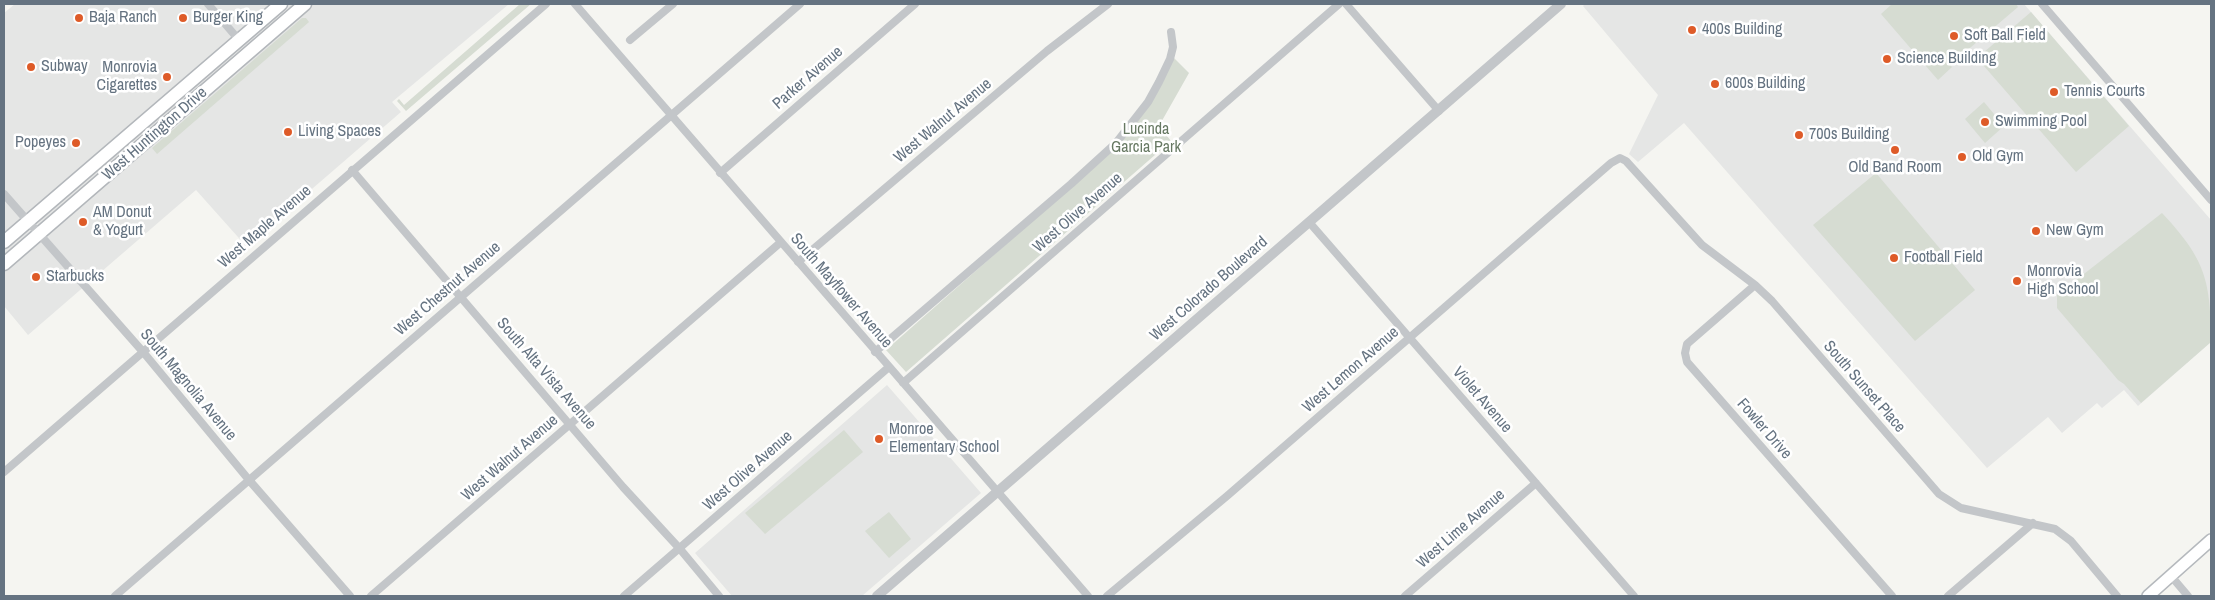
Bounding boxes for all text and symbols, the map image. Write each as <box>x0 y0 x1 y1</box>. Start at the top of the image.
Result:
place label: Baja Ranch <box>89 8 157 28</box>
place label: Burger King <box>193 8 263 28</box>
marker: Baja Ranch <box>73 12 85 24</box>
marker: Burger King <box>177 12 189 24</box>
place label: 400s Building <box>1702 20 1782 40</box>
marker: 400s Building <box>1686 24 1698 36</box>
place label: Soft Ball Field <box>1964 26 2046 46</box>
marker: Soft Ball Field <box>1948 30 1960 42</box>
street label: Parker Avenue <box>769 42 847 114</box>
place label: Science Building <box>1897 49 1996 69</box>
marker: Science Building <box>1881 53 1893 65</box>
place label: Subway <box>41 57 88 77</box>
place label: Monrovia Cigarettes <box>96 58 157 96</box>
marker: Subway <box>25 61 37 73</box>
marker: Monrovia Cigarettes <box>161 71 173 83</box>
place label: 600s Building <box>1725 74 1805 94</box>
street label: West Walnut Avenue <box>890 75 996 167</box>
marker: 600s Building <box>1709 78 1721 90</box>
place label: Tennis Courts <box>2064 82 2145 102</box>
street label: West Huntington Drive <box>99 83 211 185</box>
marker: Tennis Courts <box>2048 86 2060 98</box>
place label: Swimming Pool <box>1995 112 2087 132</box>
marker: Swimming Pool <box>1979 116 1991 128</box>
park label: Lucinda Garcia Park <box>1111 120 1181 158</box>
place label: Living Spaces <box>298 122 381 142</box>
place label: 700s Building <box>1809 125 1889 145</box>
marker: Living Spaces <box>282 126 294 138</box>
marker: 700s Building <box>1793 129 1805 141</box>
place label: Popeyes <box>15 133 66 153</box>
marker: Popeyes <box>70 137 82 149</box>
marker: Old Band Room <box>1889 144 1901 156</box>
place label: Old Gym <box>1972 147 2024 167</box>
marker: Old Gym <box>1956 151 1968 163</box>
place label: Old Band Room <box>1848 158 1942 178</box>
street label: West Olive Avenue <box>1029 169 1127 257</box>
street label: West Maple Avenue <box>215 181 315 273</box>
place label: AM Donut & Yogurt <box>93 203 151 241</box>
marker: AM Donut & Yogurt <box>77 216 89 228</box>
place label: New Gym <box>2046 221 2104 241</box>
marker: New Gym <box>2030 225 2042 237</box>
street label: South Mayflower Avenue <box>786 230 896 352</box>
street label: West Colorado Boulevard <box>1146 233 1272 345</box>
street label: West Chestnut Avenue <box>391 238 505 340</box>
place label: Football Field <box>1904 248 1983 268</box>
marker: Football Field <box>1888 252 1900 264</box>
place label: Monrovia High School <box>2027 262 2098 300</box>
place label: Starbucks <box>46 267 104 287</box>
marker: Starbucks <box>30 271 42 283</box>
marker: Monrovia High School <box>2011 275 2023 287</box>
street label: South Alta Vista Avenue <box>492 314 600 434</box>
street label: West Lemon Avenue <box>1299 323 1403 417</box>
street label: South Magnolia Avenue <box>136 325 240 445</box>
street label: South Sunset Place <box>1819 337 1909 437</box>
street label: Violet Avenue <box>1448 363 1516 437</box>
street label: Fowler Drive <box>1733 395 1795 463</box>
street label: West Walnut Avenue <box>458 411 562 505</box>
place label: Monroe Elementary School <box>889 420 999 458</box>
street label: West Olive Avenue <box>699 427 797 515</box>
marker: Monroe Elementary School <box>873 433 885 445</box>
street label: West Lime Avenue <box>1413 486 1509 572</box>

